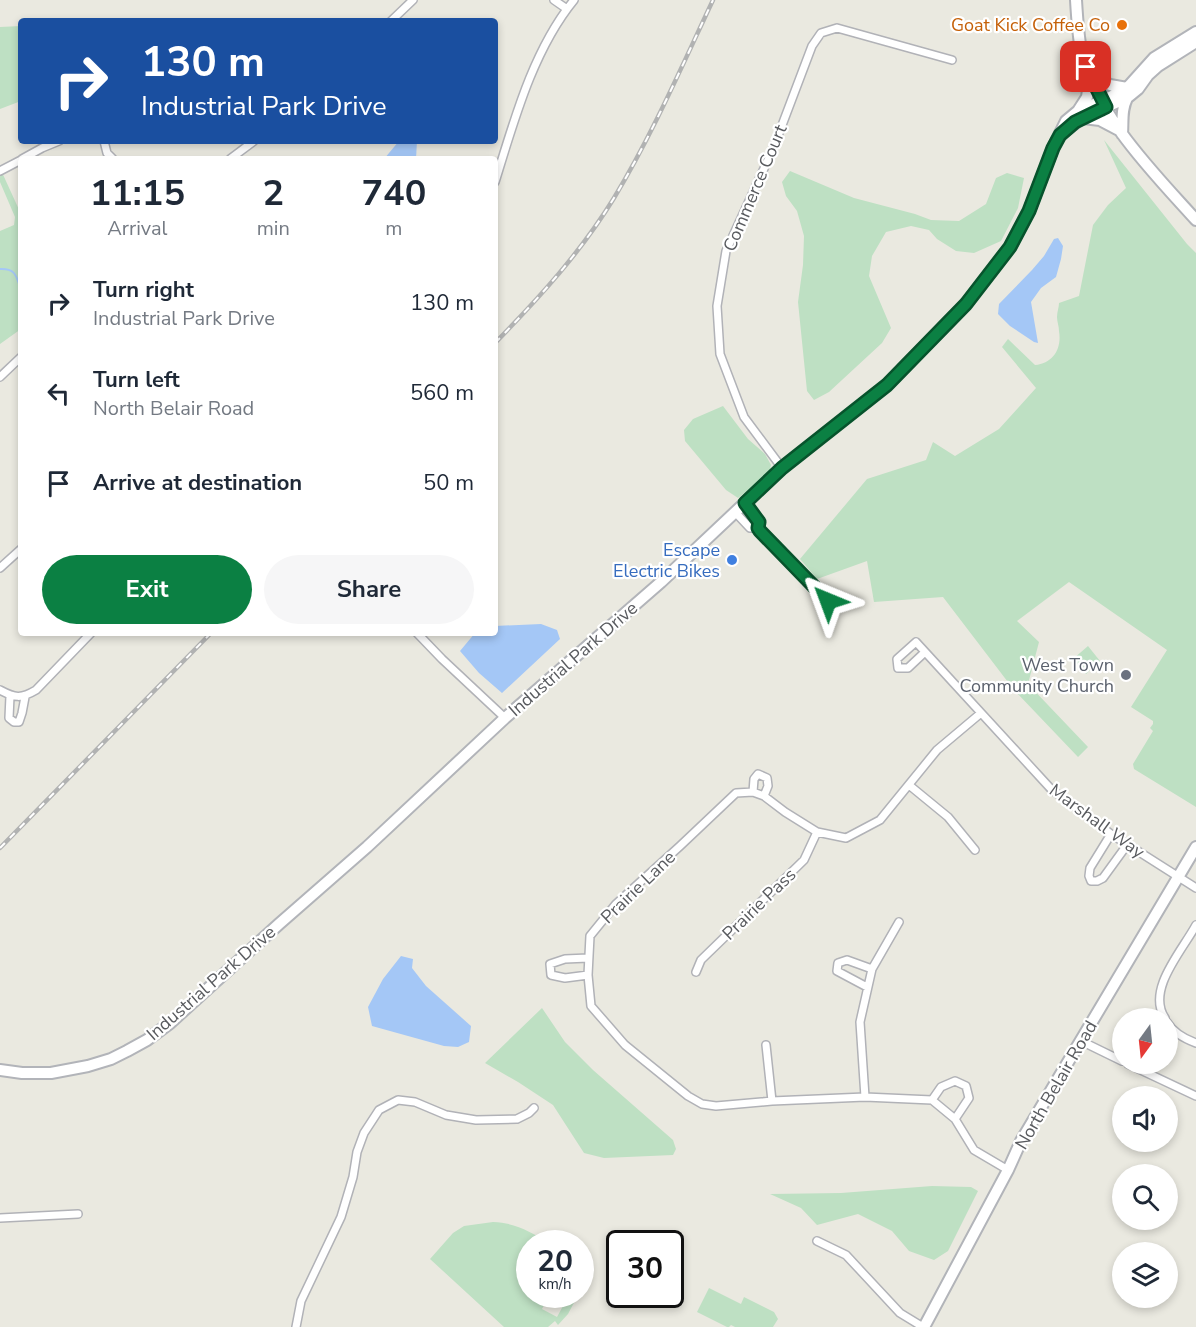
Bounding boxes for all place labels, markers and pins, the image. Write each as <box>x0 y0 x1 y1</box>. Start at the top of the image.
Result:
place label: Goat Kick Coffee Co <box>951 13 1110 37</box>
marker: Goat Kick Coffee Co <box>1115 18 1129 32</box>
pin <box>1060 41 1111 92</box>
place label: Escape Electric Bikes <box>613 538 720 583</box>
marker: Escape Electric Bikes <box>725 553 739 567</box>
place label: West Town Community Church <box>960 653 1114 698</box>
marker: West Town Community Church <box>1119 668 1133 682</box>

